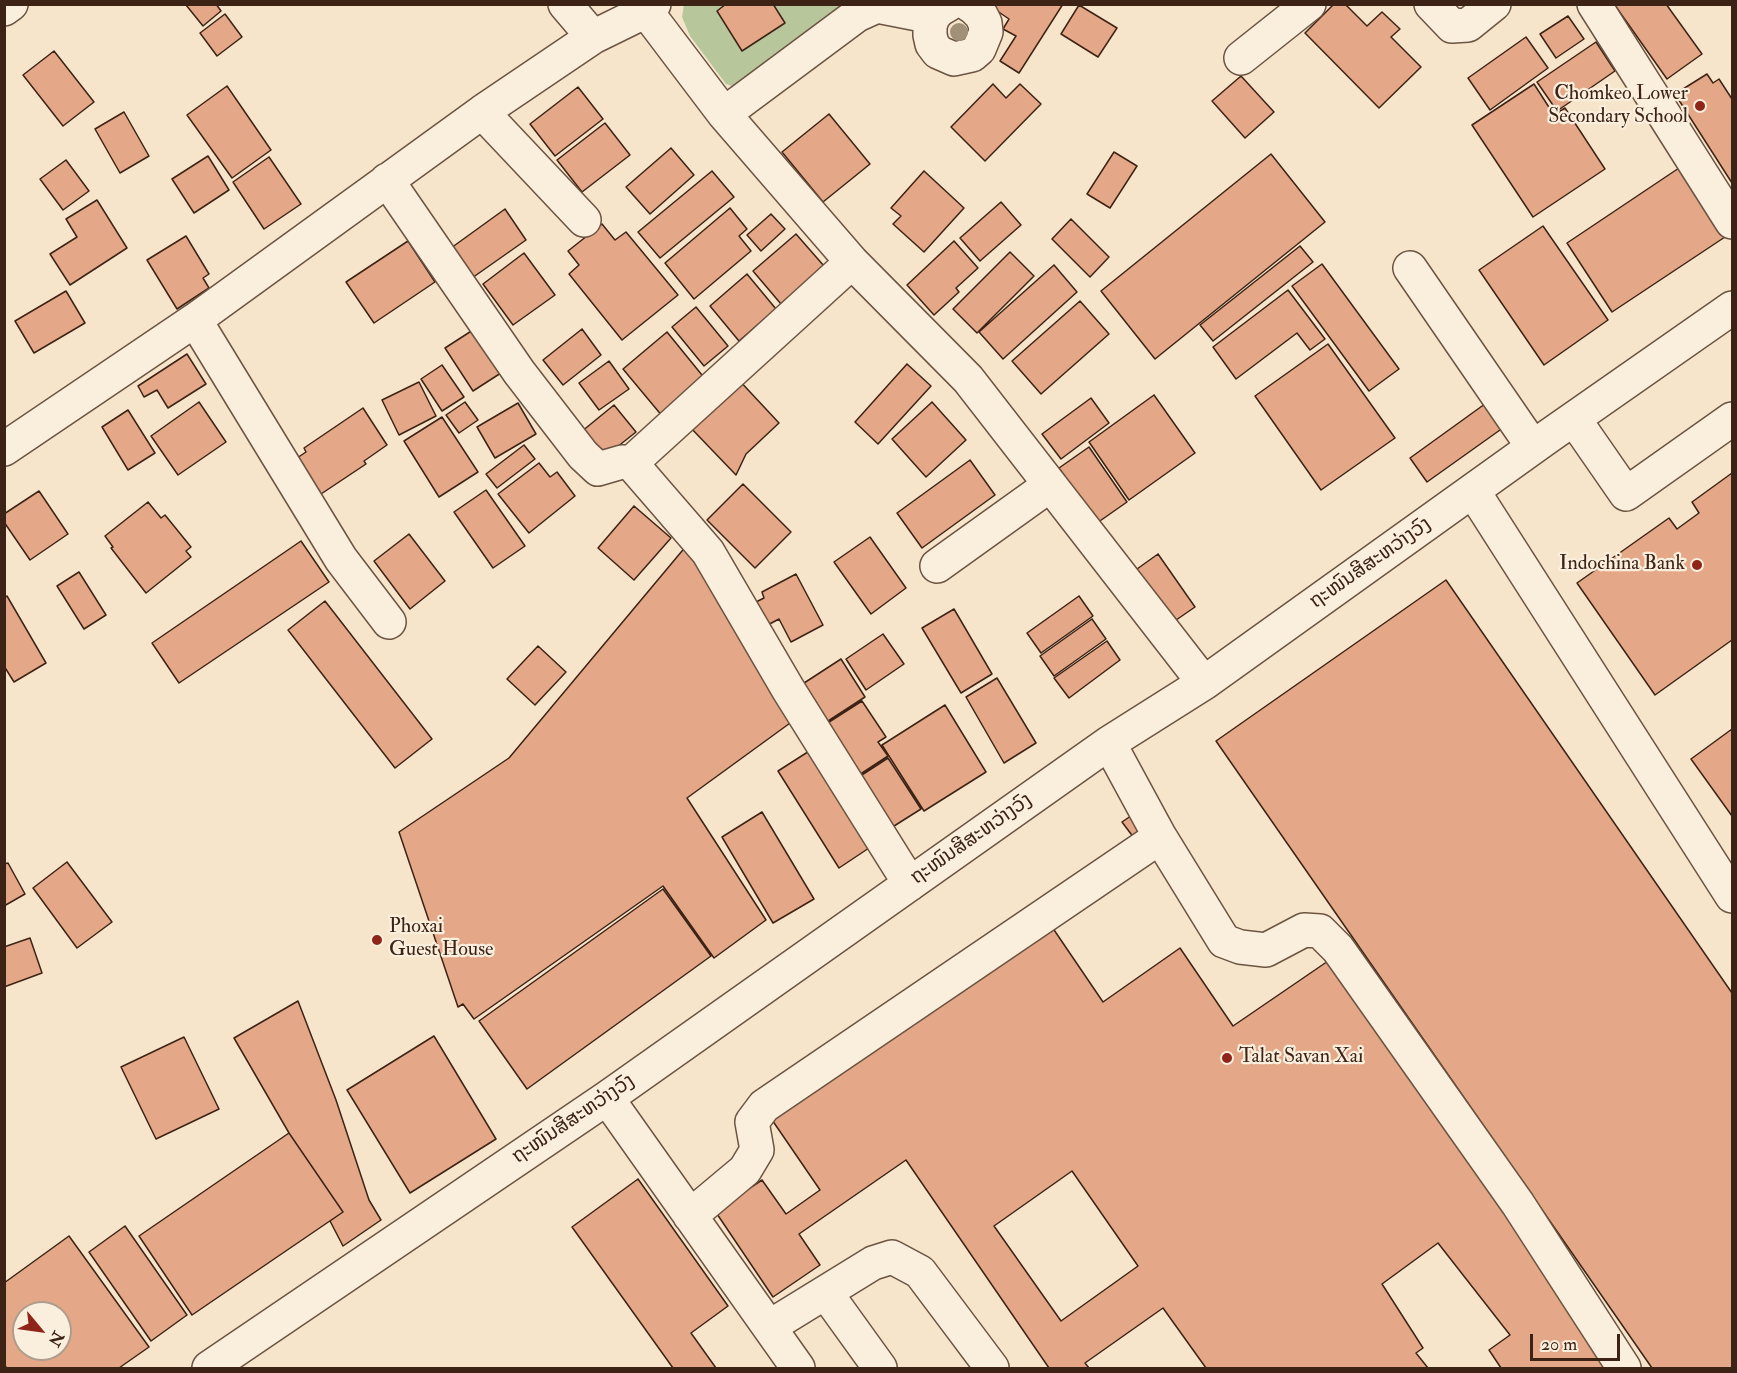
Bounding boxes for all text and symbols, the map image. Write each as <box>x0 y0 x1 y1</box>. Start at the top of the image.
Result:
place label: Chomkeo Lower Secondary School <box>1548 83 1688 130</box>
marker: Chomkeo Lower Secondary School <box>1693 99 1707 113</box>
street label: ຖະໜົນສີສະຫວ່າງວົງ <box>1306 513 1436 615</box>
place label: Indochina Bank <box>1559 553 1685 577</box>
marker: Indochina Bank <box>1690 558 1704 572</box>
street label: ຖະໜົນສີສະຫວ່າງວົງ <box>907 789 1037 891</box>
place label: Phoxai Guest House <box>389 916 493 963</box>
marker: Phoxai Guest House <box>370 933 384 947</box>
place label: Talat Savan Xai <box>1239 1046 1363 1070</box>
marker: Talat Savan Xai <box>1220 1051 1234 1065</box>
street label: ຖະໜົນສີສະຫວ່າງວົງ <box>508 1070 640 1170</box>
north arrow <box>12 1301 72 1361</box>
scale bar <box>1533 1322 1623 1360</box>
text: N <box>44 1328 68 1350</box>
text: 20 m <box>1541 1333 1577 1356</box>

